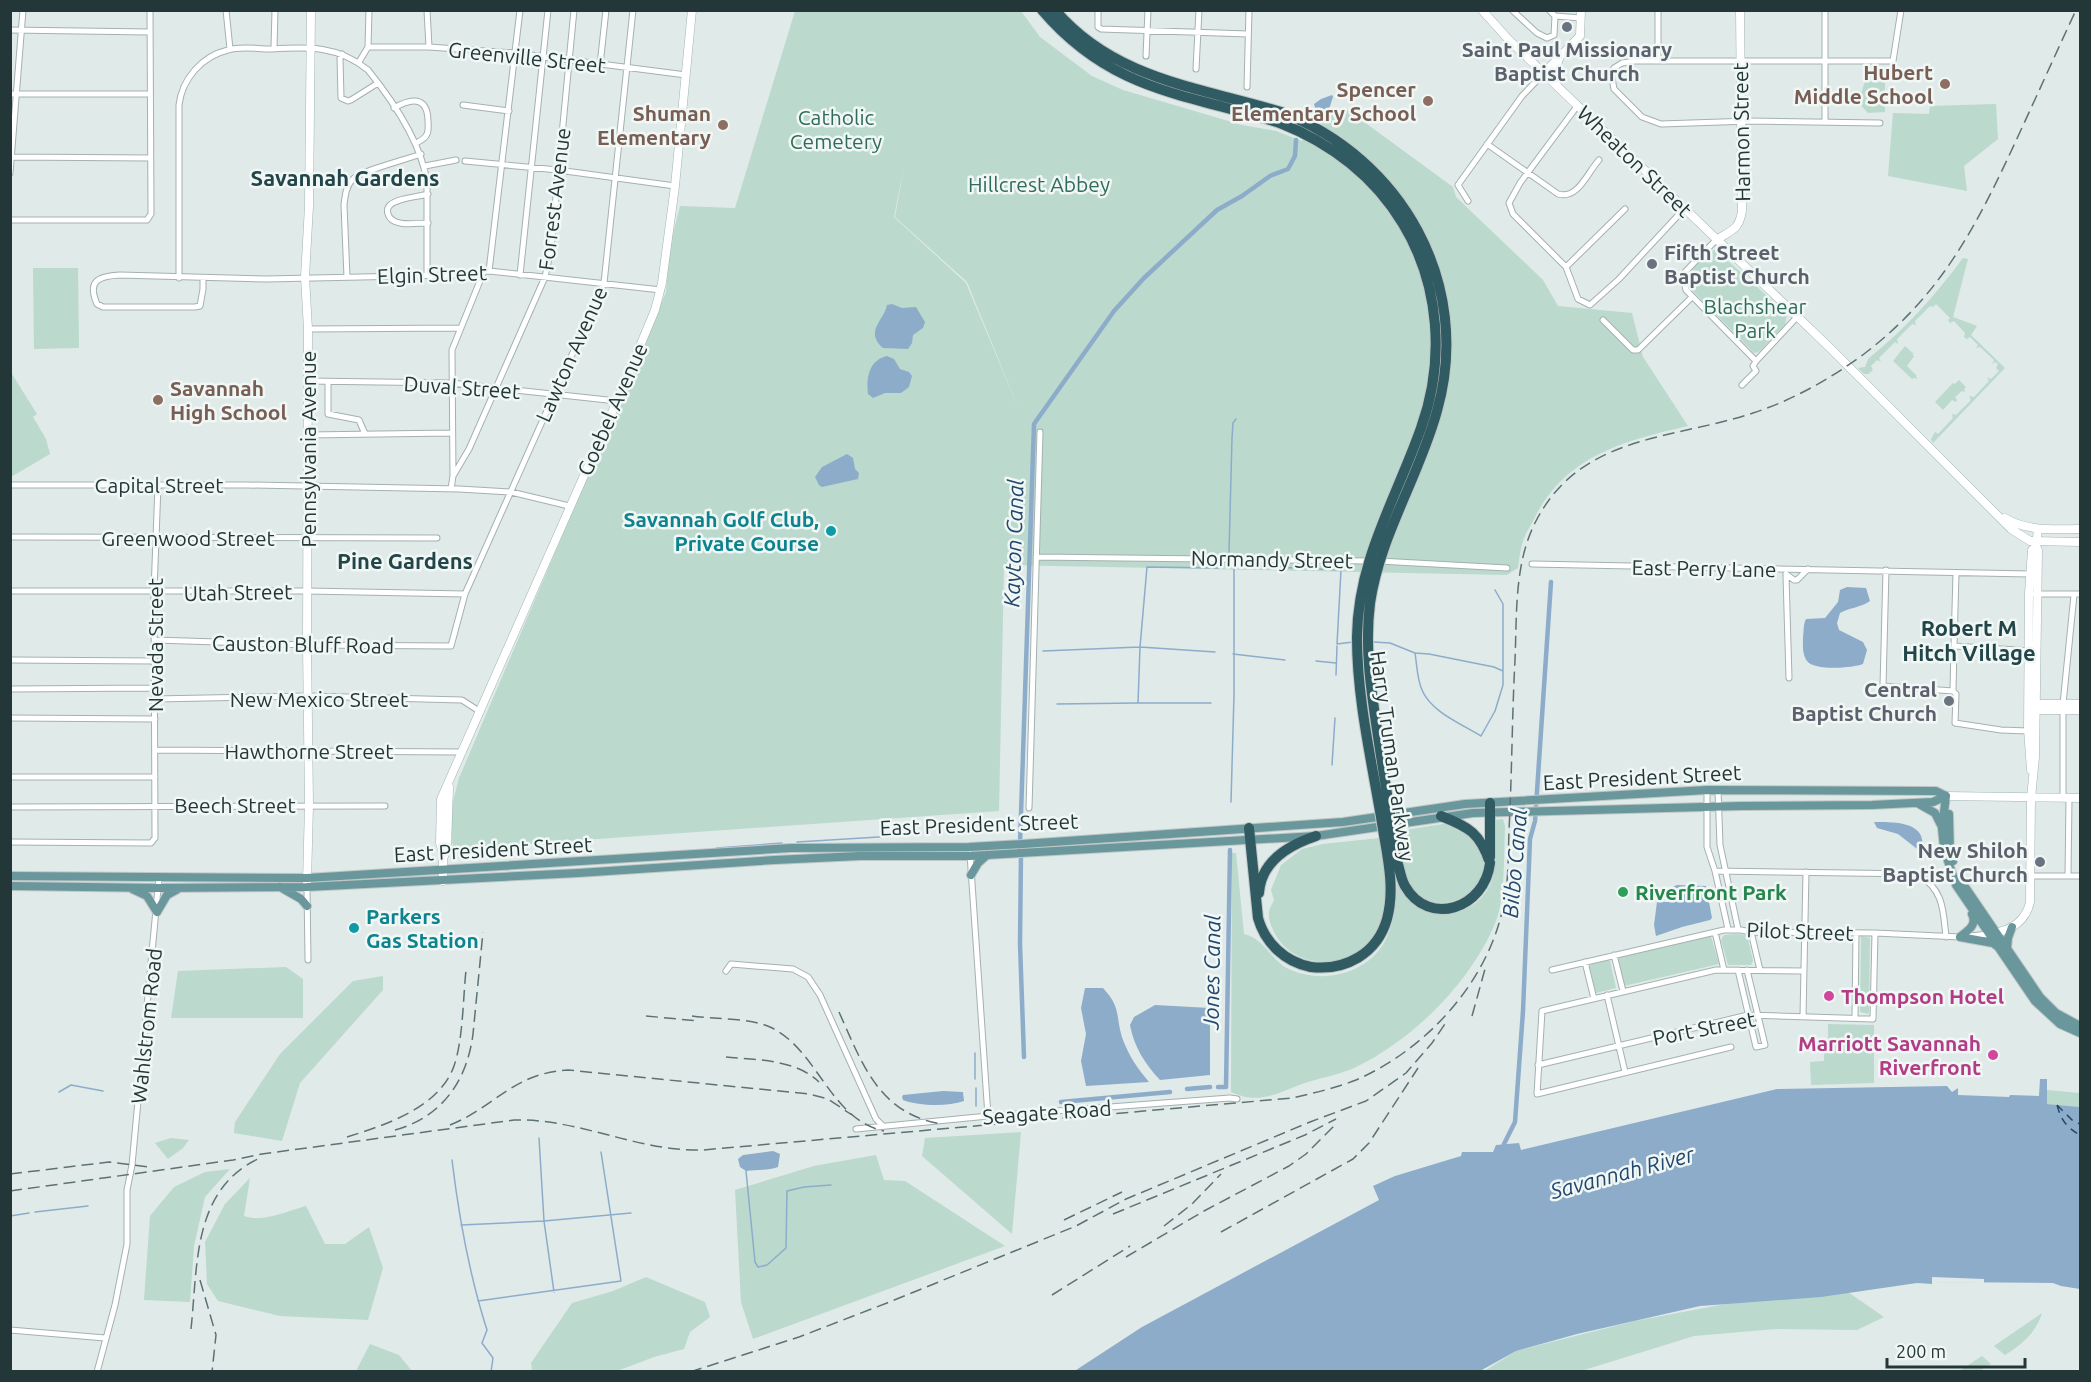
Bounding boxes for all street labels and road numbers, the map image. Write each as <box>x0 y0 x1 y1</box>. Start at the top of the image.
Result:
street label: Greenville Street <box>447 37 607 77</box>
street label: Harmon Street <box>1728 62 1754 202</box>
street label: Wheaton Street <box>1573 100 1697 222</box>
street label: Forrest Avenue <box>533 126 575 272</box>
street label: Elgin Street <box>377 260 487 288</box>
street label: Lawton Avenue <box>530 283 612 425</box>
street label: Goebel Avenue <box>572 339 652 479</box>
street label: Pennsylvania Avenue <box>296 351 320 547</box>
street label: Duval Street <box>403 371 521 403</box>
street label: Capital Street <box>94 473 224 497</box>
street label: Greenwood Street <box>101 526 275 550</box>
street label: Normandy Street <box>1191 546 1353 572</box>
street label: East Perry Lane <box>1631 555 1777 581</box>
street label: Nevada Street <box>143 578 167 712</box>
street label: Utah Street <box>183 579 293 605</box>
street label: Causton Bluff Road <box>212 630 394 658</box>
street label: Harry Truman Parkway <box>1366 649 1420 863</box>
street label: New Mexico Street <box>230 687 408 711</box>
street label: Hawthorne Street <box>224 739 394 763</box>
street label: East President Street <box>1542 760 1742 794</box>
street label: Beech Street <box>174 793 296 817</box>
street label: East President Street <box>879 809 1079 839</box>
street label: East President Street <box>393 832 593 866</box>
street label: Pilot Street <box>1746 917 1854 945</box>
street label: Wahlstrom Road <box>126 947 166 1105</box>
street label: Port Street <box>1651 1006 1757 1050</box>
street label: Seagate Road <box>982 1096 1112 1128</box>

